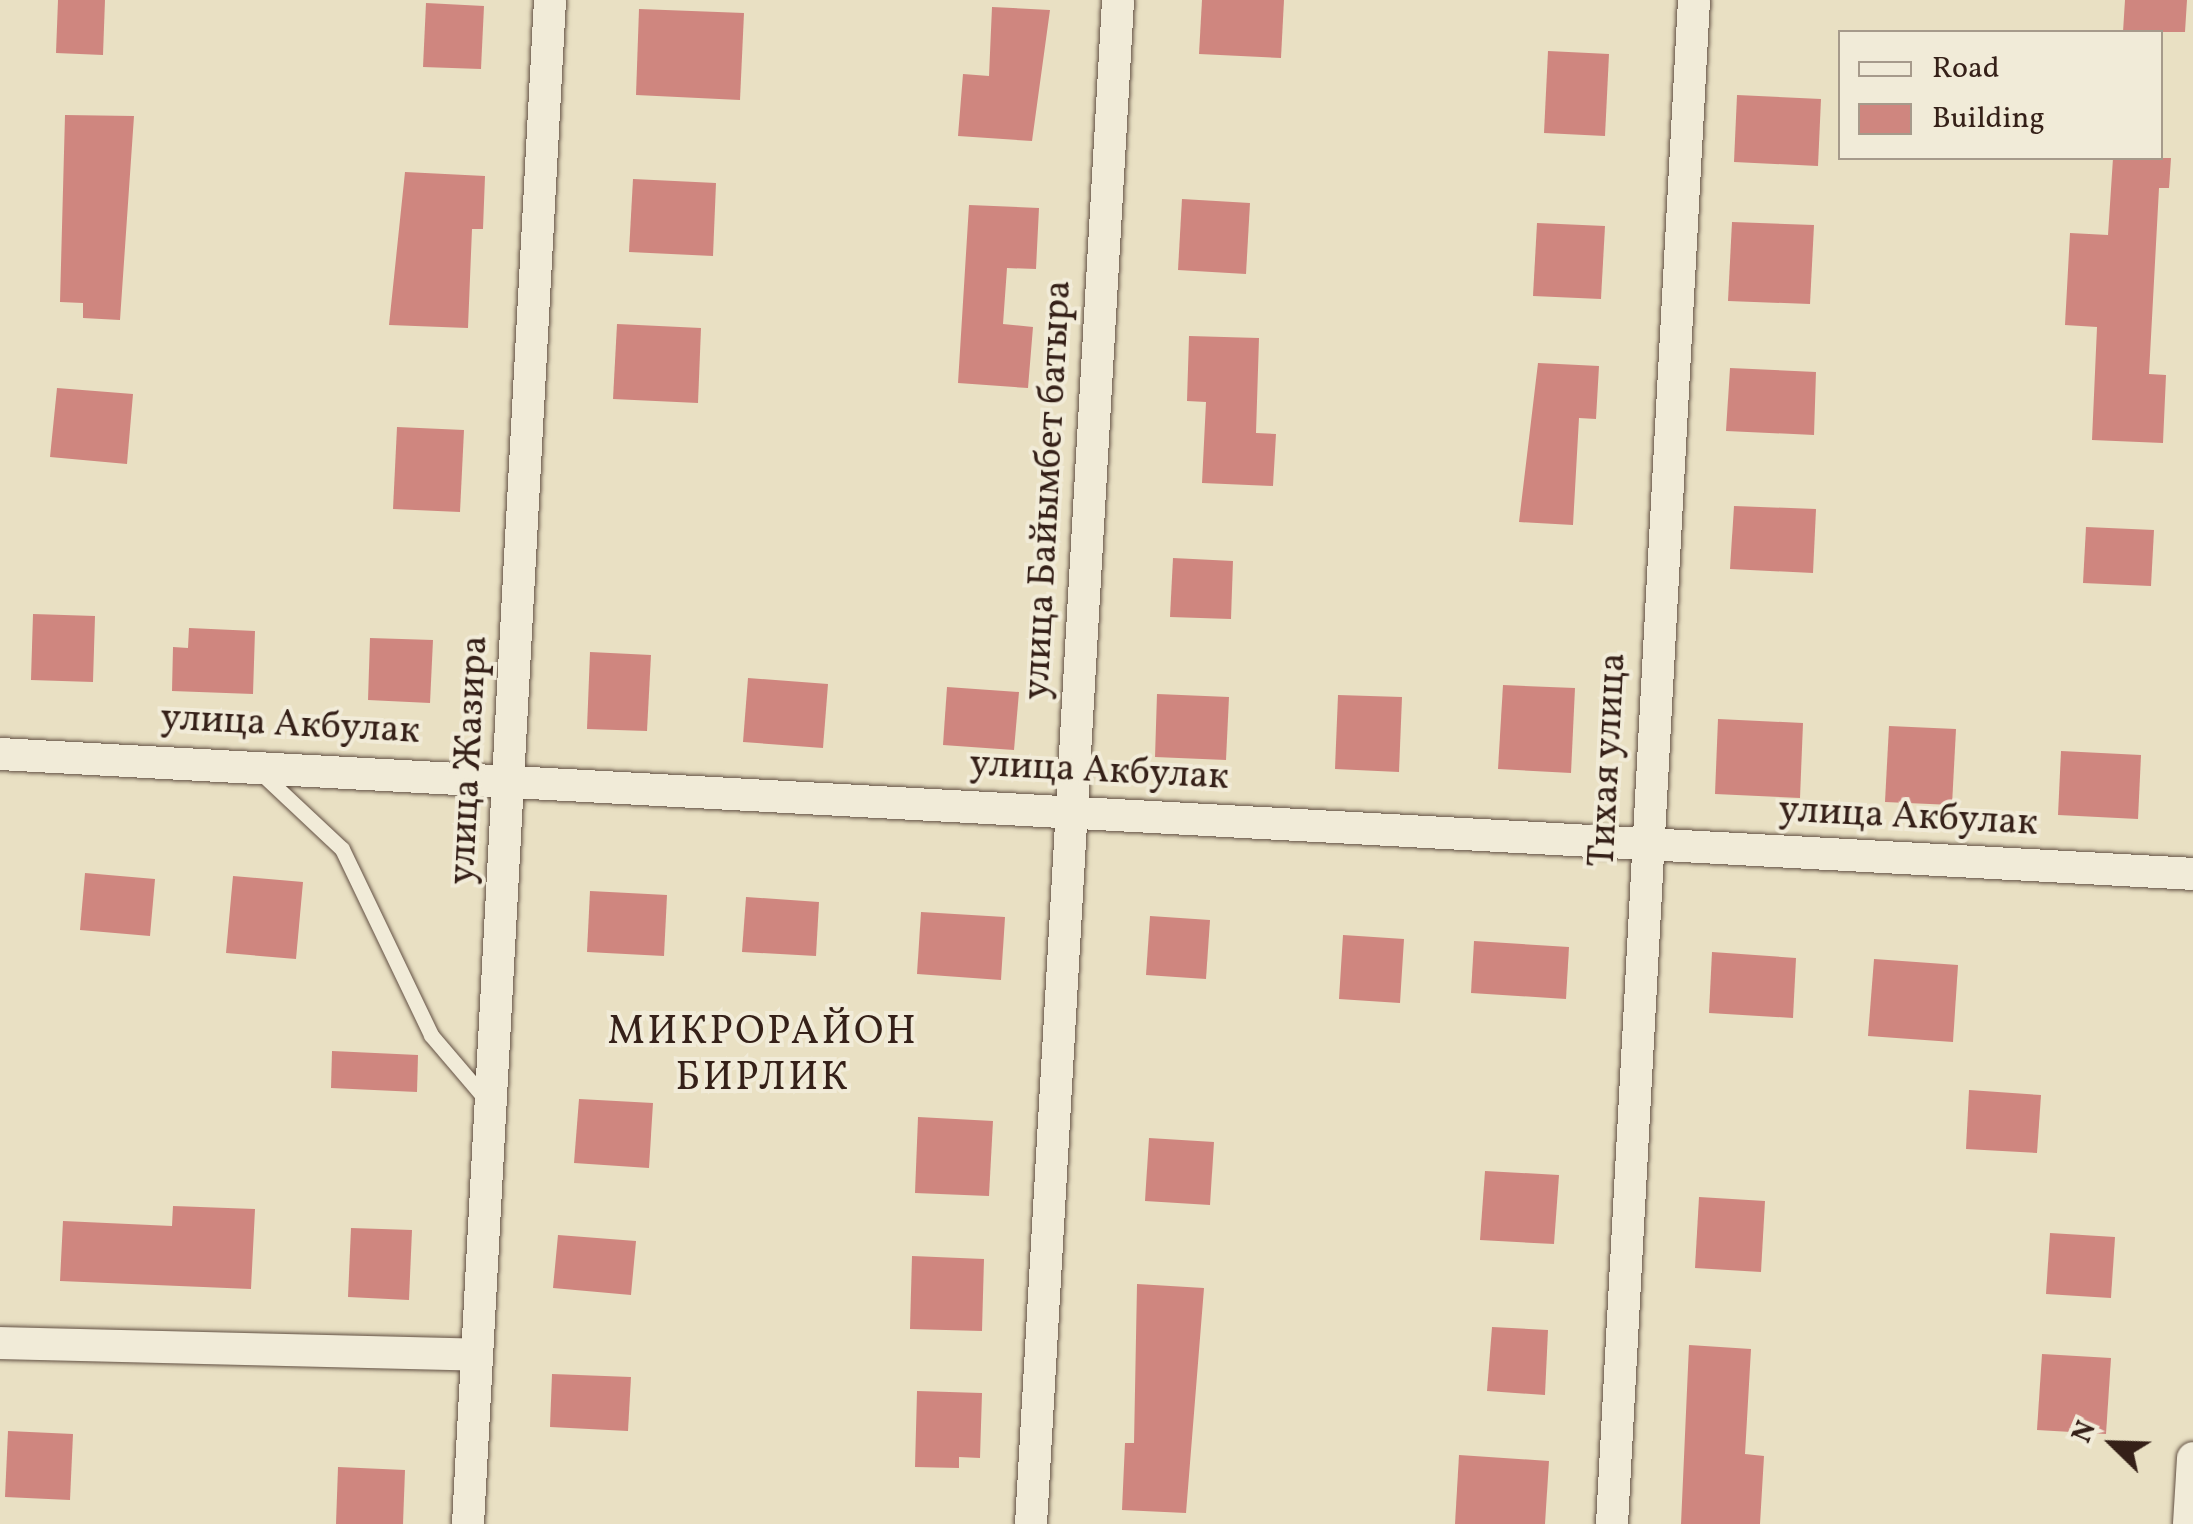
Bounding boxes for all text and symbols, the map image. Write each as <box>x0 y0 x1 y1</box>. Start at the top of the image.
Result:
legend <box>1838 30 2163 160</box>
text: Road <box>1932 48 2000 90</box>
text: Building <box>1932 98 2045 140</box>
street label: улица Байымбет батыра <box>1015 279 1083 701</box>
street label: улица Жазира <box>441 634 499 886</box>
street label: Тихая улица <box>1581 651 1637 869</box>
street label: улица Акбулак <box>159 696 421 756</box>
street label: улица Акбулак <box>968 742 1230 802</box>
street label: улица Акбулак <box>1777 788 2039 848</box>
district label: МИКРОРАЙОН БИРЛИК <box>608 1009 918 1103</box>
north arrow <box>2063 1394 2163 1494</box>
text: N <box>2063 1415 2107 1449</box>

